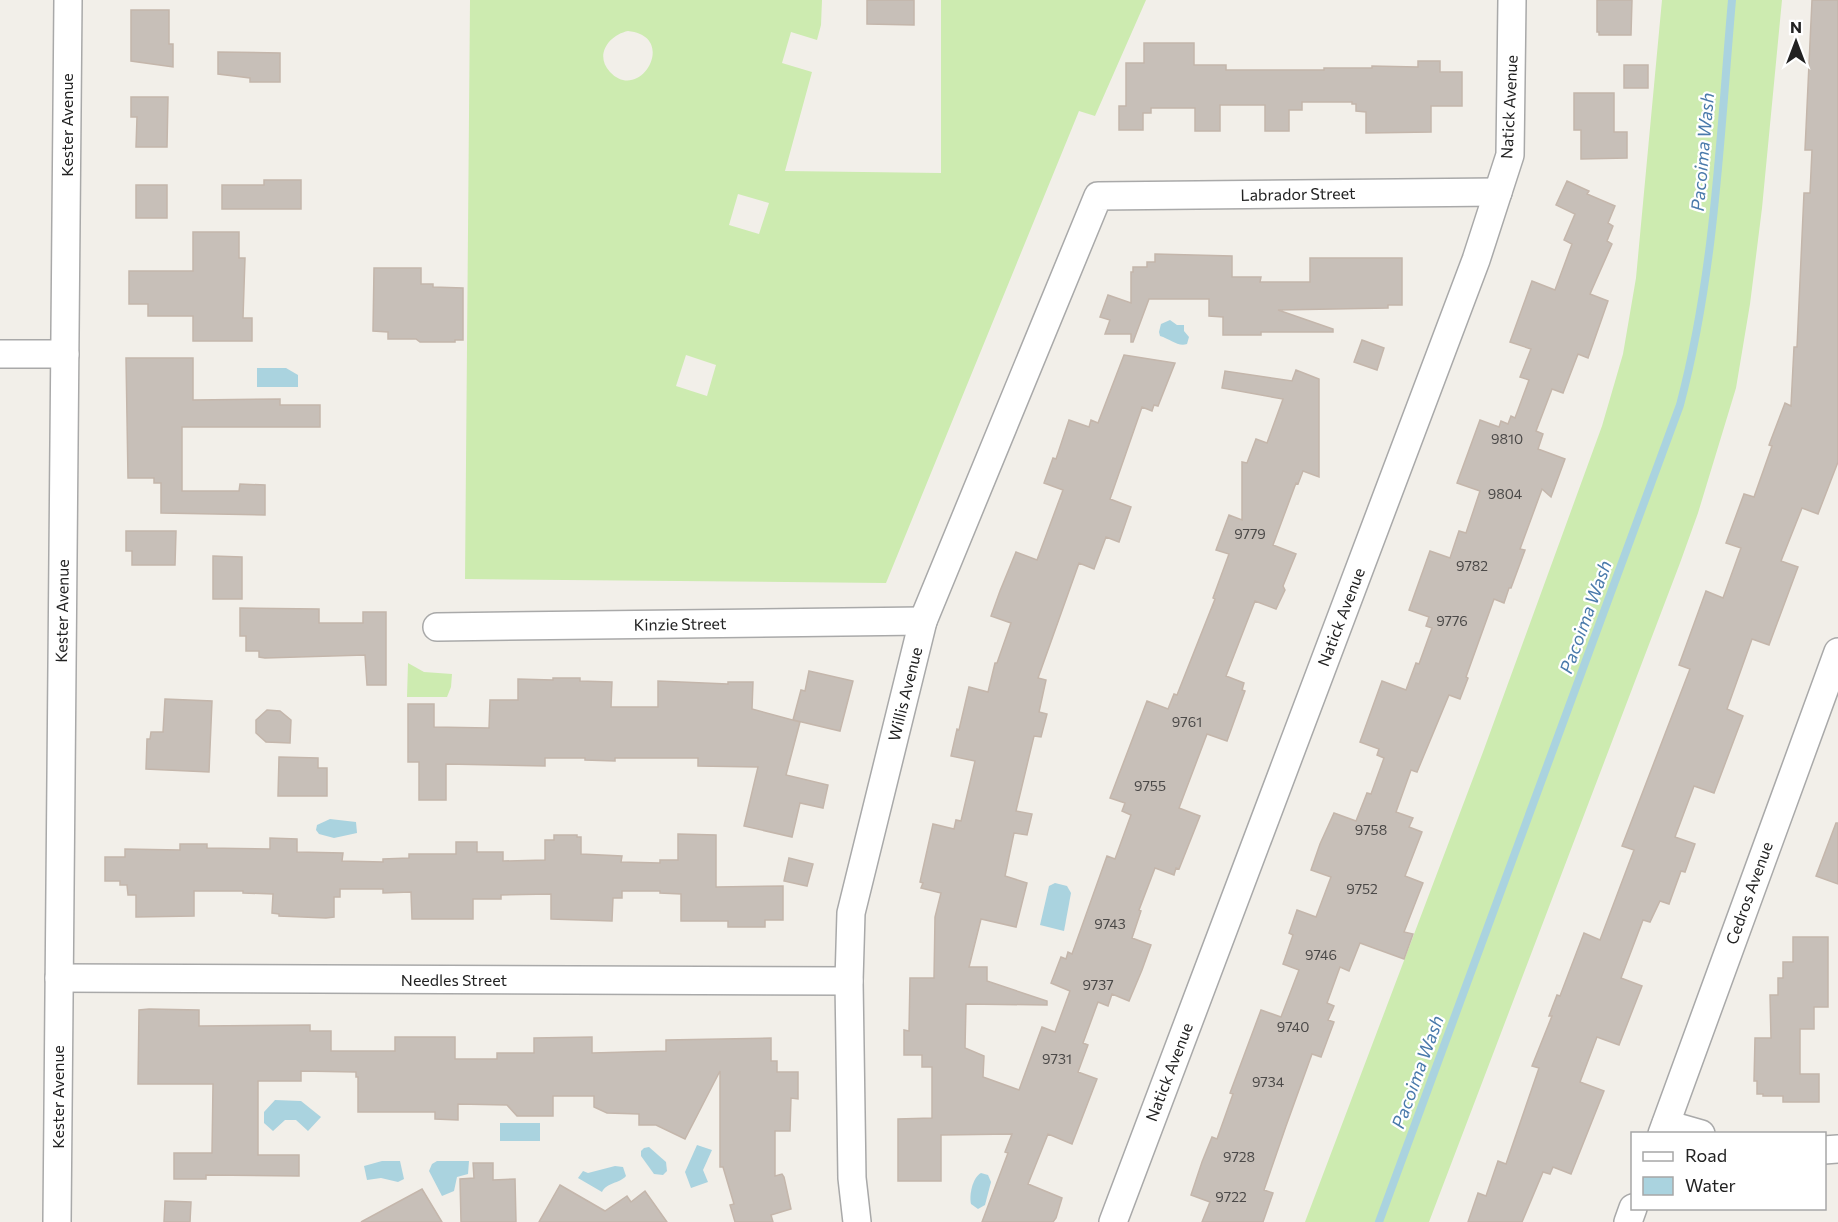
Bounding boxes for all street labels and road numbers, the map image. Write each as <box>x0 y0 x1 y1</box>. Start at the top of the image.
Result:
street label: Natick Avenue <box>1496 55 1521 159</box>
street label: Kester Avenue <box>57 73 76 177</box>
street label: Labrador Street <box>1240 183 1356 204</box>
street label: Kester Avenue <box>51 559 72 663</box>
street label: Natick Avenue <box>1313 565 1368 669</box>
street label: Kinzie Street <box>633 613 727 634</box>
street label: Willis Avenue <box>884 645 925 743</box>
street label: Cedros Avenue <box>1721 839 1776 947</box>
street label: Needles Street <box>401 970 508 989</box>
street label: Natick Avenue <box>1141 1020 1196 1124</box>
street label: Kester Avenue <box>48 1045 67 1149</box>

